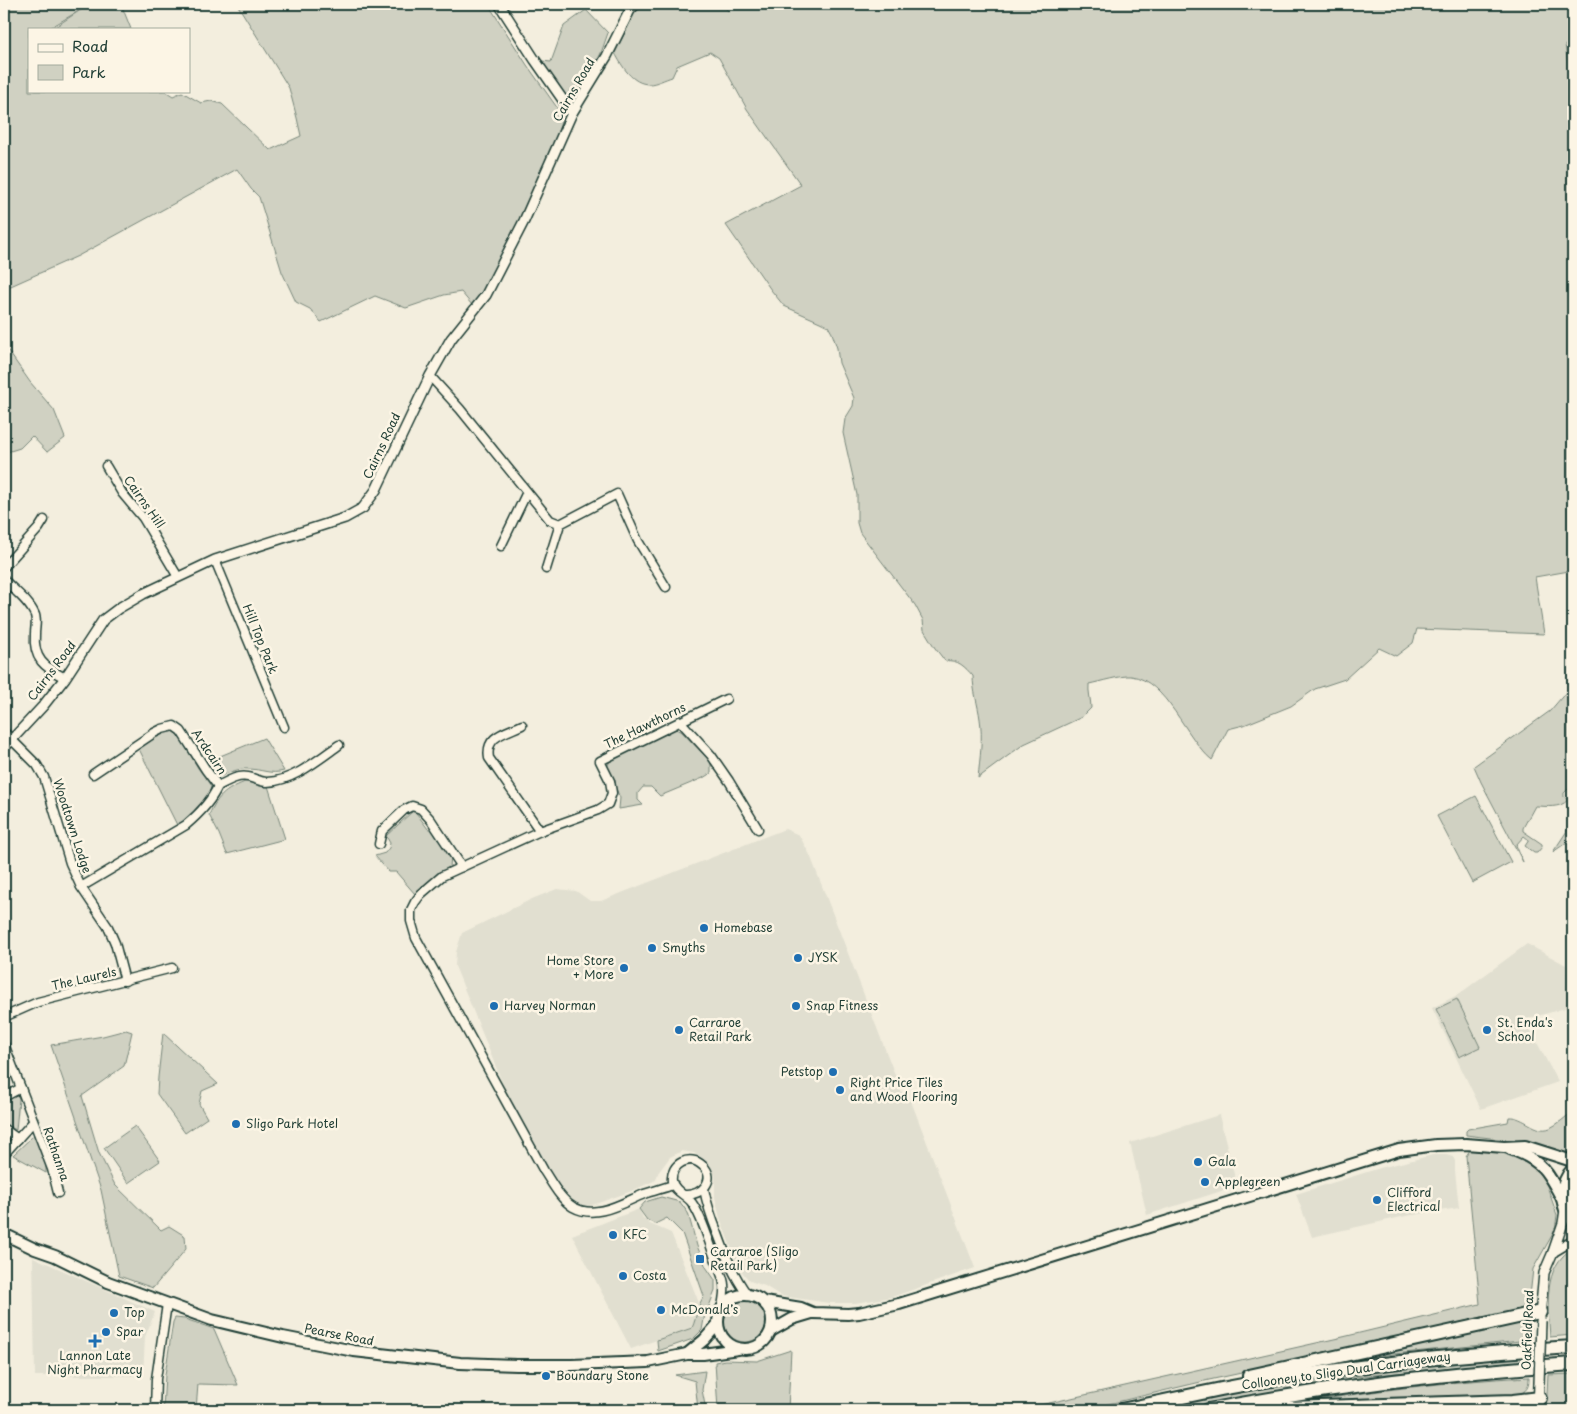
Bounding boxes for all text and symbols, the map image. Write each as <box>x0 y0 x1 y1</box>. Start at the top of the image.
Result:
legend <box>28 28 190 92</box>
text: Road <box>72 34 108 57</box>
street label: Cairns Road <box>548 54 599 125</box>
text: Park <box>72 60 106 83</box>
street label: Cairns Road <box>358 410 404 482</box>
street label: Cairns Hill <box>120 471 170 531</box>
street label: Hill Top Park <box>239 601 283 676</box>
street label: Cairns Road <box>23 637 80 704</box>
street label: The Hawthorns <box>601 697 689 753</box>
street label: Ardcairn <box>188 725 232 778</box>
street label: Woodtown Lodge <box>49 776 97 875</box>
place label: Homebase <box>714 918 773 936</box>
marker: Homebase <box>698 922 710 934</box>
place label: Smyths <box>662 938 706 956</box>
marker: Smyths <box>646 942 658 954</box>
place label: JYSK <box>808 948 838 966</box>
place label: Home Store + More <box>547 951 614 983</box>
marker: JYSK <box>792 952 804 964</box>
street label: The Laurels <box>50 962 118 994</box>
marker: Home Store + More <box>618 962 630 974</box>
place label: Harvey Norman <box>504 996 596 1014</box>
place label: Snap Fitness <box>806 996 879 1014</box>
marker: Harvey Norman <box>488 1000 500 1012</box>
marker: Snap Fitness <box>790 1000 802 1012</box>
place label: Carraroe Retail Park <box>689 1013 752 1045</box>
place label: St. Enda's School <box>1497 1013 1553 1045</box>
marker: Carraroe Retail Park <box>673 1024 685 1036</box>
marker: St. Enda's School <box>1481 1024 1493 1036</box>
place label: Petstop <box>781 1062 823 1080</box>
marker: Petstop <box>827 1066 839 1078</box>
place label: Right Price Tiles and Wood Flooring <box>850 1073 958 1105</box>
marker: Right Price Tiles and Wood Flooring <box>834 1084 846 1096</box>
place label: Sligo Park Hotel <box>246 1114 338 1132</box>
marker: Sligo Park Hotel <box>230 1118 242 1130</box>
street label: Rathanna <box>39 1124 75 1184</box>
place label: Gala <box>1208 1152 1237 1170</box>
marker: Gala <box>1192 1156 1204 1168</box>
place label: Applegreen <box>1215 1172 1281 1190</box>
marker: Applegreen <box>1199 1176 1211 1188</box>
place label: Clifford Electrical <box>1387 1183 1441 1215</box>
marker: Clifford Electrical <box>1371 1194 1383 1206</box>
place label: KFC <box>623 1225 647 1243</box>
marker: KFC <box>607 1229 619 1241</box>
place label: Carraroe (Sligo Retail Park) <box>710 1242 799 1274</box>
marker: Carraroe (Sligo Retail Park) <box>694 1253 706 1265</box>
place label: Costa <box>633 1266 667 1284</box>
marker: Costa <box>617 1270 629 1282</box>
street label: Oakfield Road <box>1517 1289 1537 1370</box>
place label: McDonald's <box>671 1300 739 1318</box>
place label: Top <box>124 1303 145 1321</box>
marker: McDonald's <box>655 1304 667 1316</box>
marker: Top <box>108 1307 120 1319</box>
street label: Pearse Road <box>303 1318 375 1350</box>
place label: Spar <box>116 1322 144 1340</box>
marker: Spar <box>100 1326 112 1338</box>
marker: Lannon Late Night Pharmacy <box>89 1335 101 1347</box>
place label: Lannon Late Night Pharmacy <box>47 1346 143 1378</box>
street label: Collooney to Sligo Dual Carriageway <box>1240 1346 1451 1394</box>
place label: Boundary Stone <box>556 1366 649 1384</box>
marker: Boundary Stone <box>540 1370 552 1382</box>

